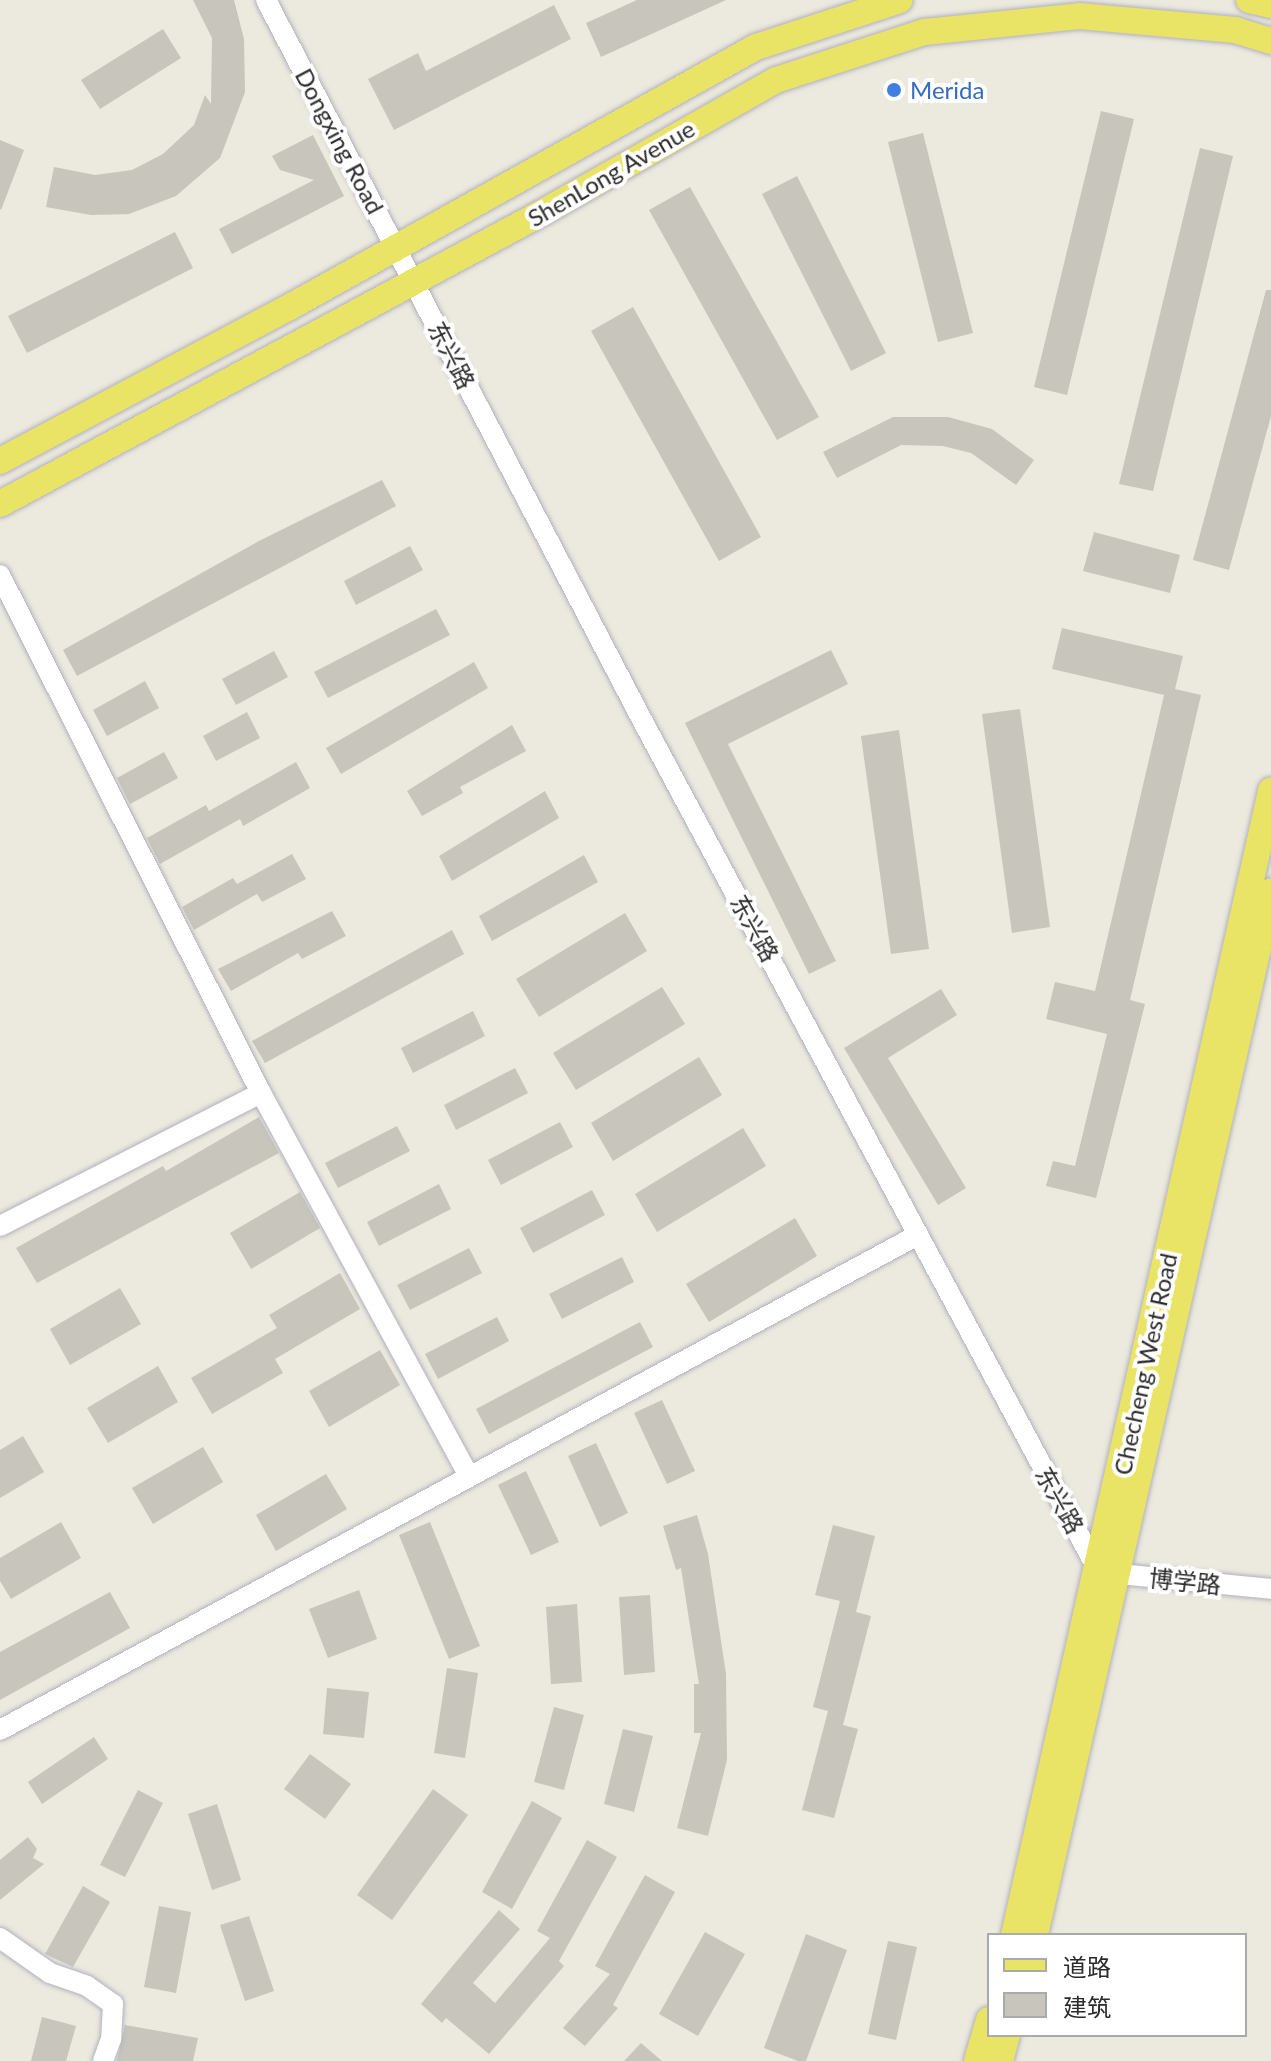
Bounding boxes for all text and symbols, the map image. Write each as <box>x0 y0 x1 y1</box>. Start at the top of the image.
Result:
street label: Dongxing Road <box>290 63 390 219</box>
place label: Merida <box>910 76 984 104</box>
marker: Merida <box>885 81 903 99</box>
street label: ShenLong Avenue <box>522 113 700 233</box>
street label: 东兴路 <box>423 316 481 394</box>
street label: 东兴路 <box>725 890 785 966</box>
street label: Checheng West Road <box>1107 1250 1183 1478</box>
street label: 东兴路 <box>1030 1462 1090 1538</box>
street label: 博学路 <box>1148 1563 1222 1599</box>
legend <box>987 1933 1247 2037</box>
text: 道路 <box>1063 1952 1111 1981</box>
text: 建筑 <box>1063 1992 1111 2021</box>

